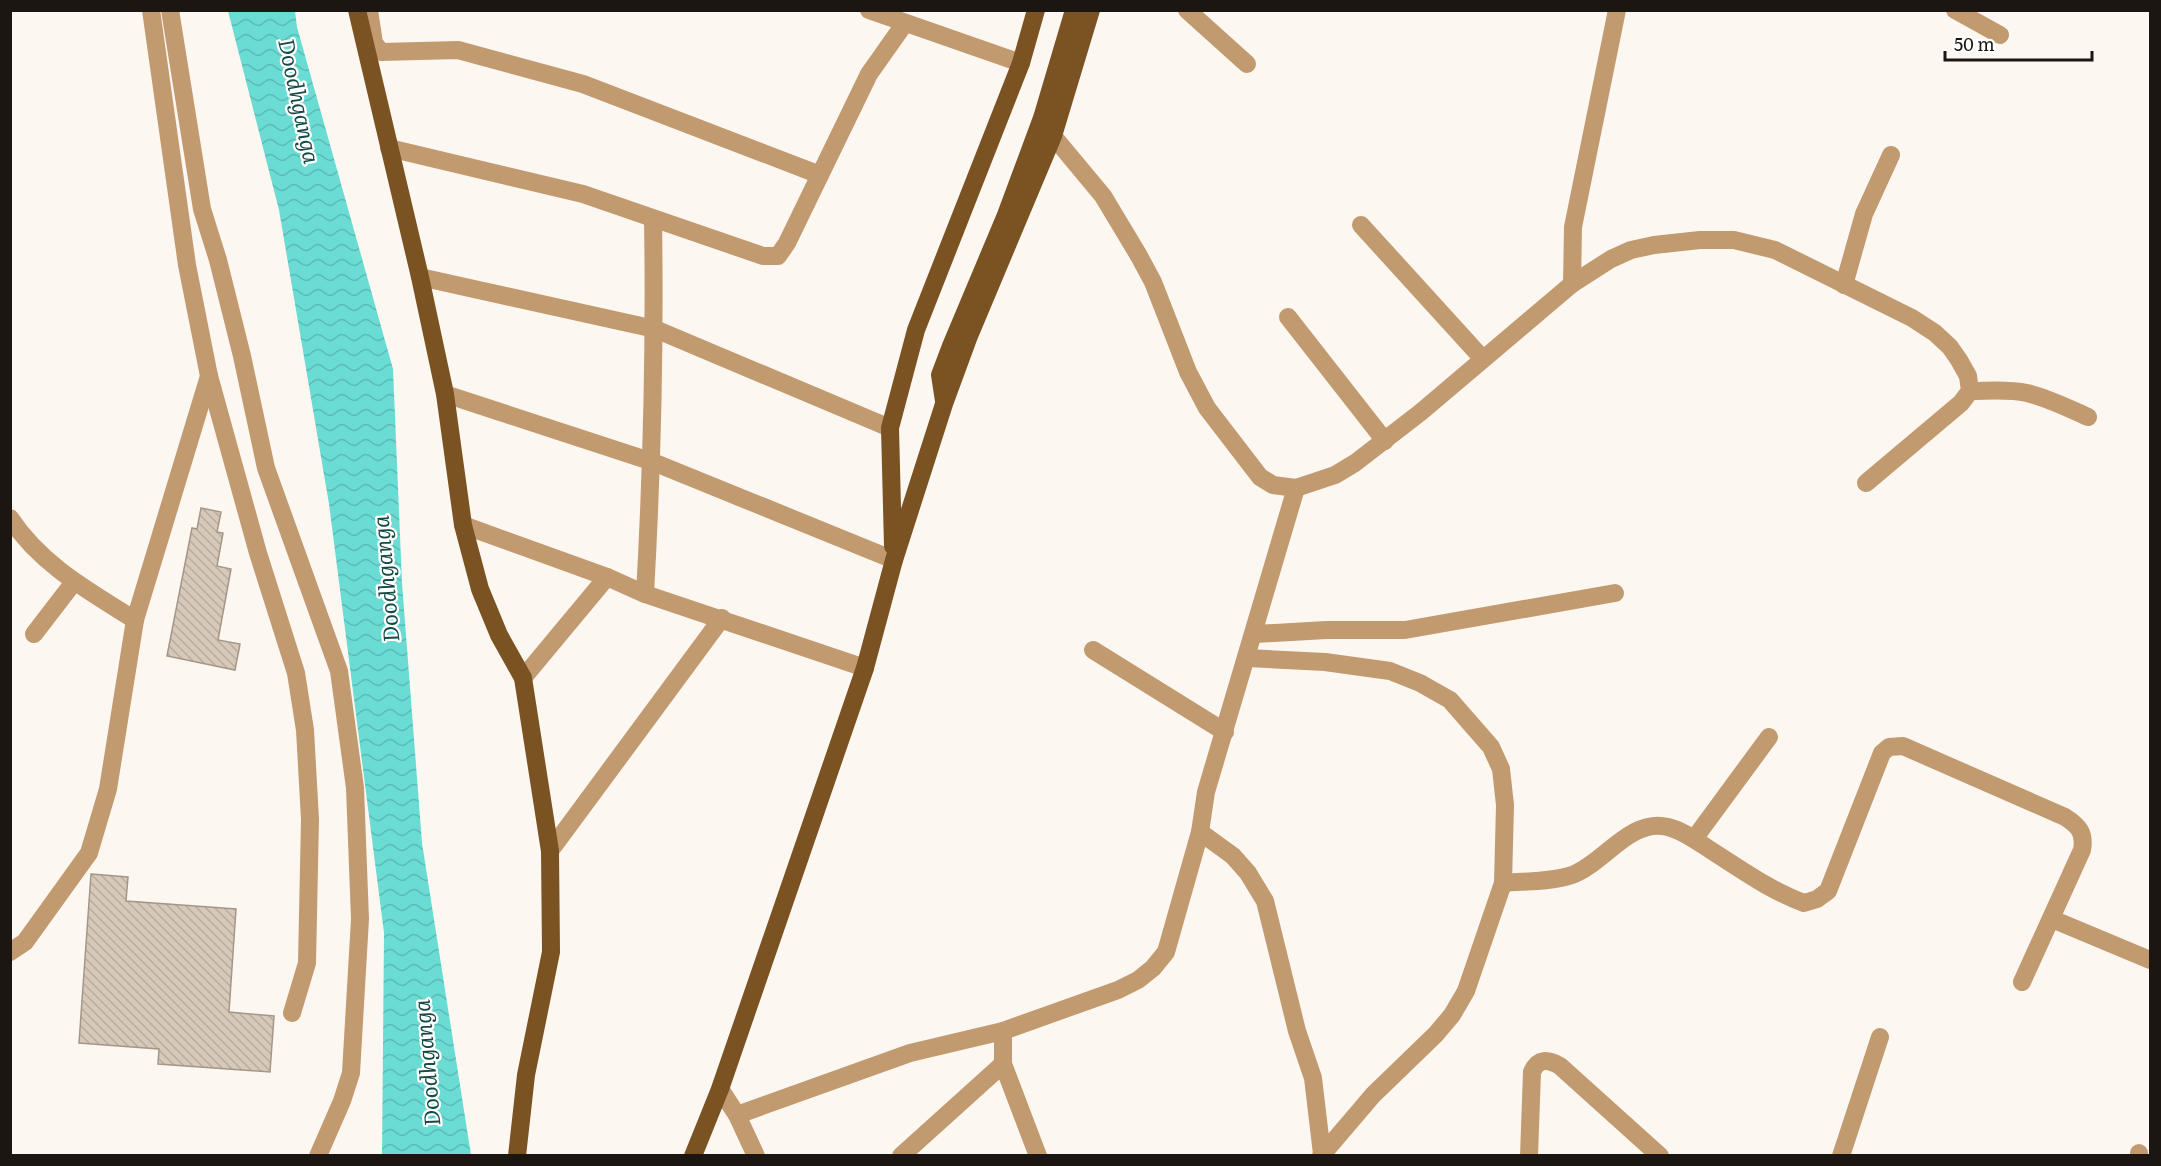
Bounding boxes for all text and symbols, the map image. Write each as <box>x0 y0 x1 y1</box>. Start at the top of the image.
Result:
scale bar <box>1945 24 2092 62</box>
text: 50 m <box>1954 30 1995 57</box>
water label: Doodhganga <box>271 35 330 167</box>
water label: Doodhganga <box>362 514 406 644</box>
water label: Doodhganga <box>403 998 447 1128</box>

